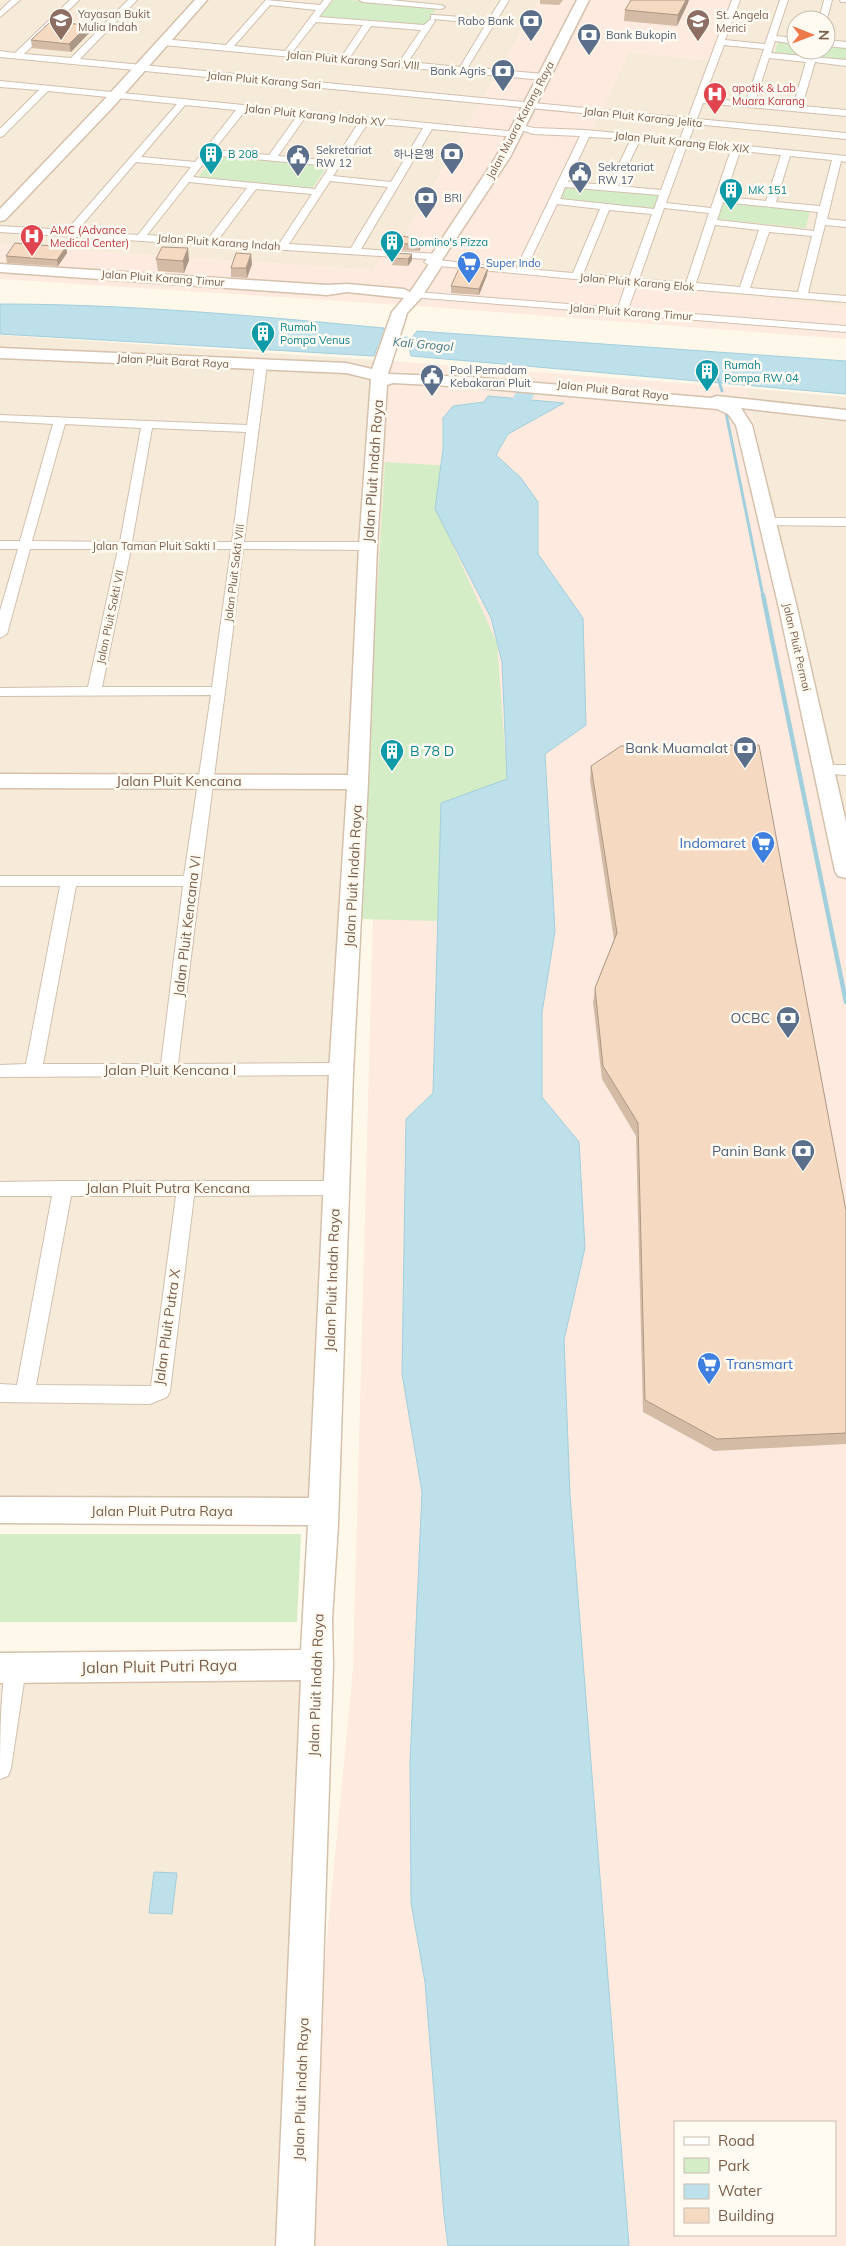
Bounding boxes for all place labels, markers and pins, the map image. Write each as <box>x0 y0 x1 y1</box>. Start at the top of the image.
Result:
school or university icon: Yayasan Bukit Mulia Indah <box>48 7 74 41</box>
place label: Yayasan Bukit Mulia Indah <box>77 7 150 34</box>
bank icon: Rabo Bank <box>518 8 544 42</box>
school or university icon: St. Angela Merici <box>685 8 711 42</box>
place label: St. Angela Merici <box>716 8 769 35</box>
place label: Rabo Bank <box>458 14 514 28</box>
bank icon: Bank Bukopin <box>576 22 602 56</box>
place label: Bank Bukopin <box>606 28 676 42</box>
bank icon: Bank Agris <box>490 58 516 92</box>
place label: Bank Agris <box>430 64 486 78</box>
hospital icon: apotik & Lab Muara Karang <box>702 81 728 115</box>
place label: apotik & Lab Muara Karang <box>732 81 805 108</box>
building icon: B 208 <box>198 141 224 175</box>
bank icon: 하나은행 <box>439 141 465 175</box>
public building icon: Sekretariat RW 12 <box>285 143 311 177</box>
place label: Sekretariat RW 12 <box>316 143 372 170</box>
place label: B 208 <box>228 147 259 161</box>
place label: 하나은행 <box>394 147 434 161</box>
public building icon: Sekretariat RW 17 <box>567 160 593 194</box>
place label: Sekretariat RW 17 <box>598 160 654 187</box>
building icon: MK 151 <box>718 177 744 211</box>
place label: MK 151 <box>748 183 787 197</box>
bank icon: BRI <box>413 185 439 219</box>
place label: BRI <box>444 191 462 205</box>
hospital icon: AMC (Advance Medical Center) <box>19 223 45 257</box>
place label: AMC (Advance Medical Center) <box>50 223 129 250</box>
building icon: Domino's Pizza <box>379 229 405 263</box>
place label: Domino's Pizza <box>410 235 488 249</box>
supermarket icon: Super Indo <box>456 250 482 284</box>
place label: Super Indo <box>486 256 541 270</box>
building icon: Rumah Pompa Venus <box>250 320 276 354</box>
place label: Rumah Pompa Venus <box>280 320 350 347</box>
building icon: Rumah Pompa RW 04 <box>694 358 720 392</box>
place label: Rumah Pompa RW 04 <box>724 358 799 385</box>
public building icon: Pool Pemadam Kebakaran Pluit <box>419 363 445 397</box>
place label: Pool Pemadam Kebakaran Pluit <box>450 363 531 390</box>
bank icon: Bank Muamalat <box>732 735 758 769</box>
building icon: B 78 D <box>379 738 405 772</box>
place label: Bank Muamalat <box>625 739 728 757</box>
place label: B 78 D <box>410 742 454 760</box>
supermarket icon: Indomaret <box>750 830 776 864</box>
place label: Indomaret <box>680 834 746 852</box>
bank icon: OCBC <box>775 1005 801 1039</box>
place label: OCBC <box>731 1009 770 1027</box>
bank icon: Panin Bank <box>790 1138 816 1172</box>
place label: Panin Bank <box>712 1142 787 1160</box>
supermarket icon: Transmart <box>696 1351 722 1385</box>
place label: Transmart <box>726 1355 793 1373</box>

